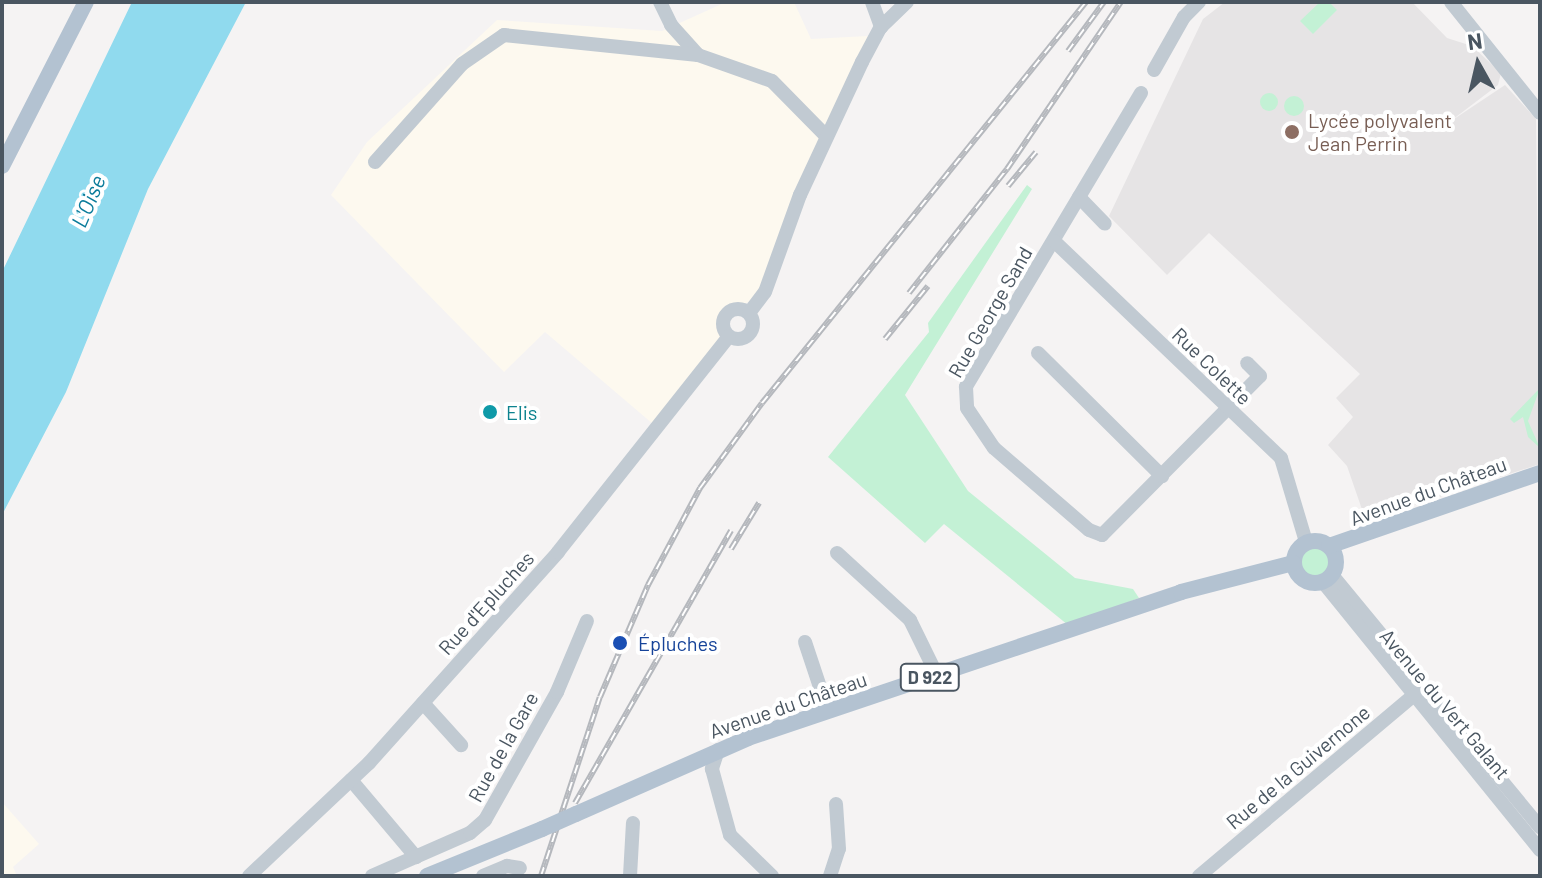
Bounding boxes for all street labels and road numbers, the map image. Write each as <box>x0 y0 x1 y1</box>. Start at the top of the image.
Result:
street label: Rue George Sand <box>943 242 1037 382</box>
street label: Rue Colette <box>1167 322 1257 410</box>
street label: Avenue du Château <box>1346 452 1510 530</box>
street label: Rue d'Epluches <box>433 546 539 660</box>
street label: Avenue du Vert Galant <box>1375 624 1515 784</box>
road number: D 922 <box>898 663 962 691</box>
street label: Avenue du Château <box>706 667 870 743</box>
street label: Rue de la Gare <box>463 688 543 806</box>
street label: Rue de la Guivernone <box>1221 700 1375 834</box>

